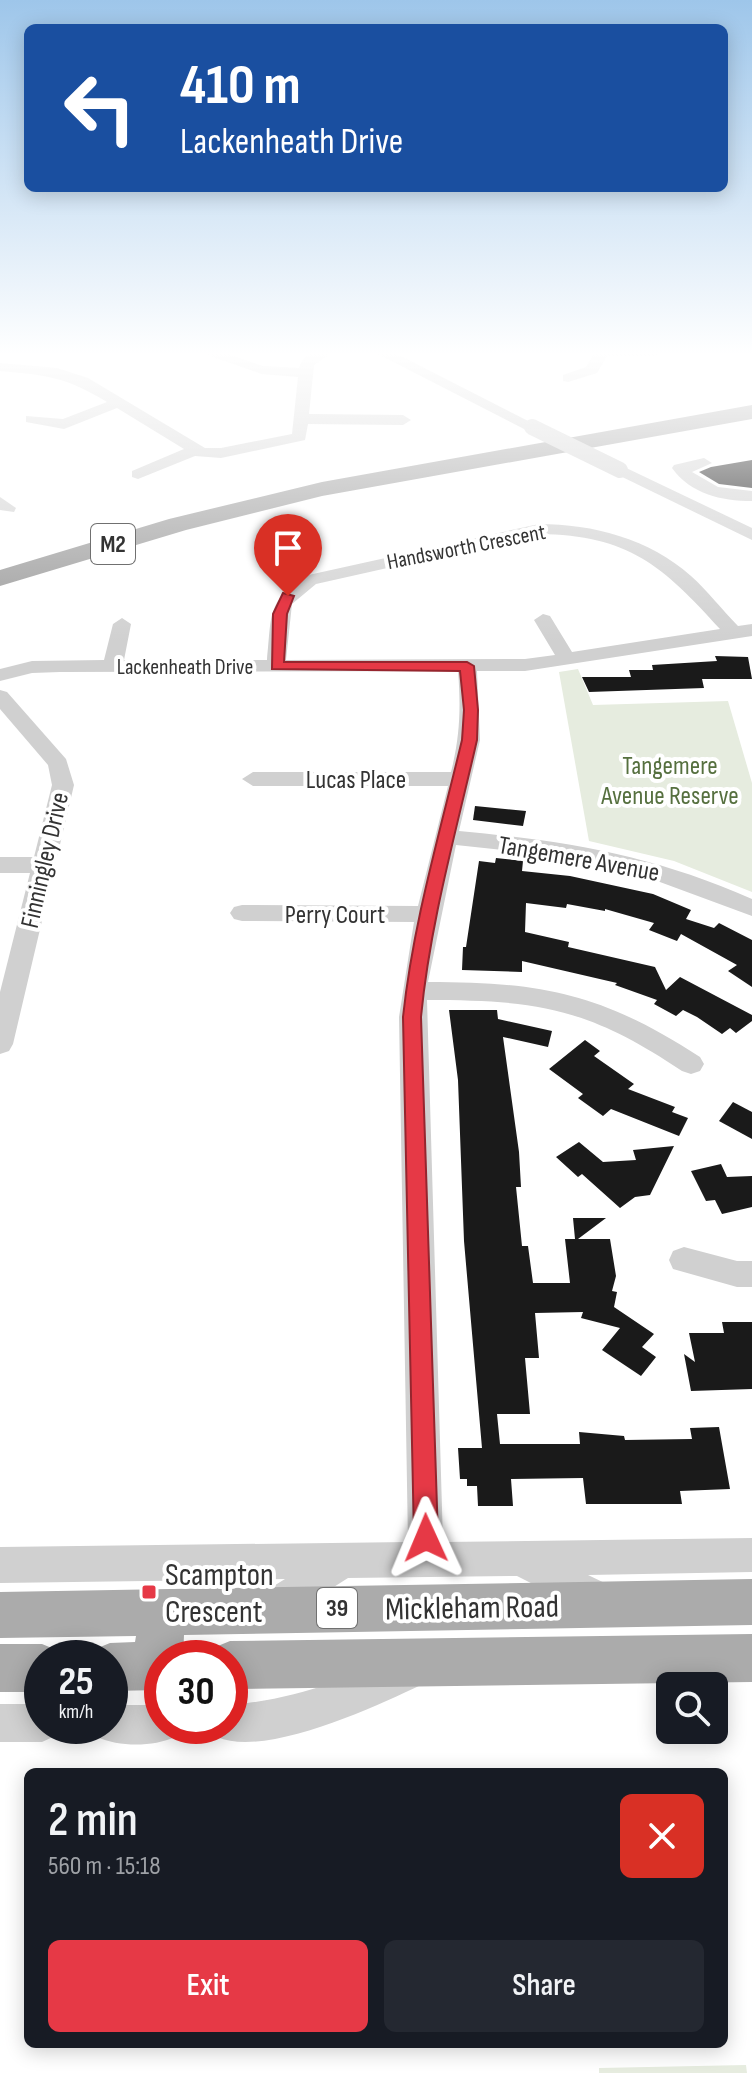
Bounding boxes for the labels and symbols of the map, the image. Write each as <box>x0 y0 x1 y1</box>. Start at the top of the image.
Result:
pin <box>254 514 322 596</box>
street label: Handsworth Crescent <box>385 519 548 576</box>
road number: M2 <box>91 524 135 564</box>
street label: Lackenheath Drive <box>117 654 253 681</box>
park label: Tangemere Avenue Reserve <box>600 751 739 812</box>
street label: Lucas Place <box>306 765 406 796</box>
street label: Finningley Drive <box>15 789 76 931</box>
street label: Tangemere Avenue <box>496 830 662 889</box>
street label: Perry Court <box>285 900 385 931</box>
position arrow <box>384 1496 468 1580</box>
place label: Scampton Crescent <box>165 1556 274 1632</box>
marker: Scampton Crescent <box>140 1583 158 1601</box>
street label: Mickleham Road <box>385 1587 559 1630</box>
road number: 39 <box>317 1588 357 1628</box>
speed limit sign: 30 <box>144 1640 248 1744</box>

